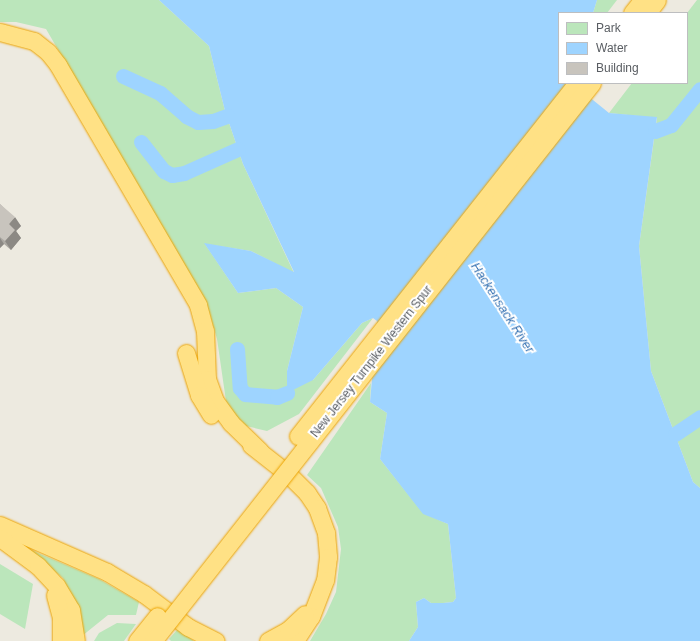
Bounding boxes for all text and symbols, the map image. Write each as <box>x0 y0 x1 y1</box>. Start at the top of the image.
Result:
legend <box>558 12 688 84</box>
text: Park <box>596 21 621 35</box>
text: Water <box>596 41 628 55</box>
text: Building <box>596 61 639 75</box>
water label: Hackensack River <box>467 260 537 356</box>
street label: New Jersey Turnpike Western Spur <box>308 283 436 441</box>

